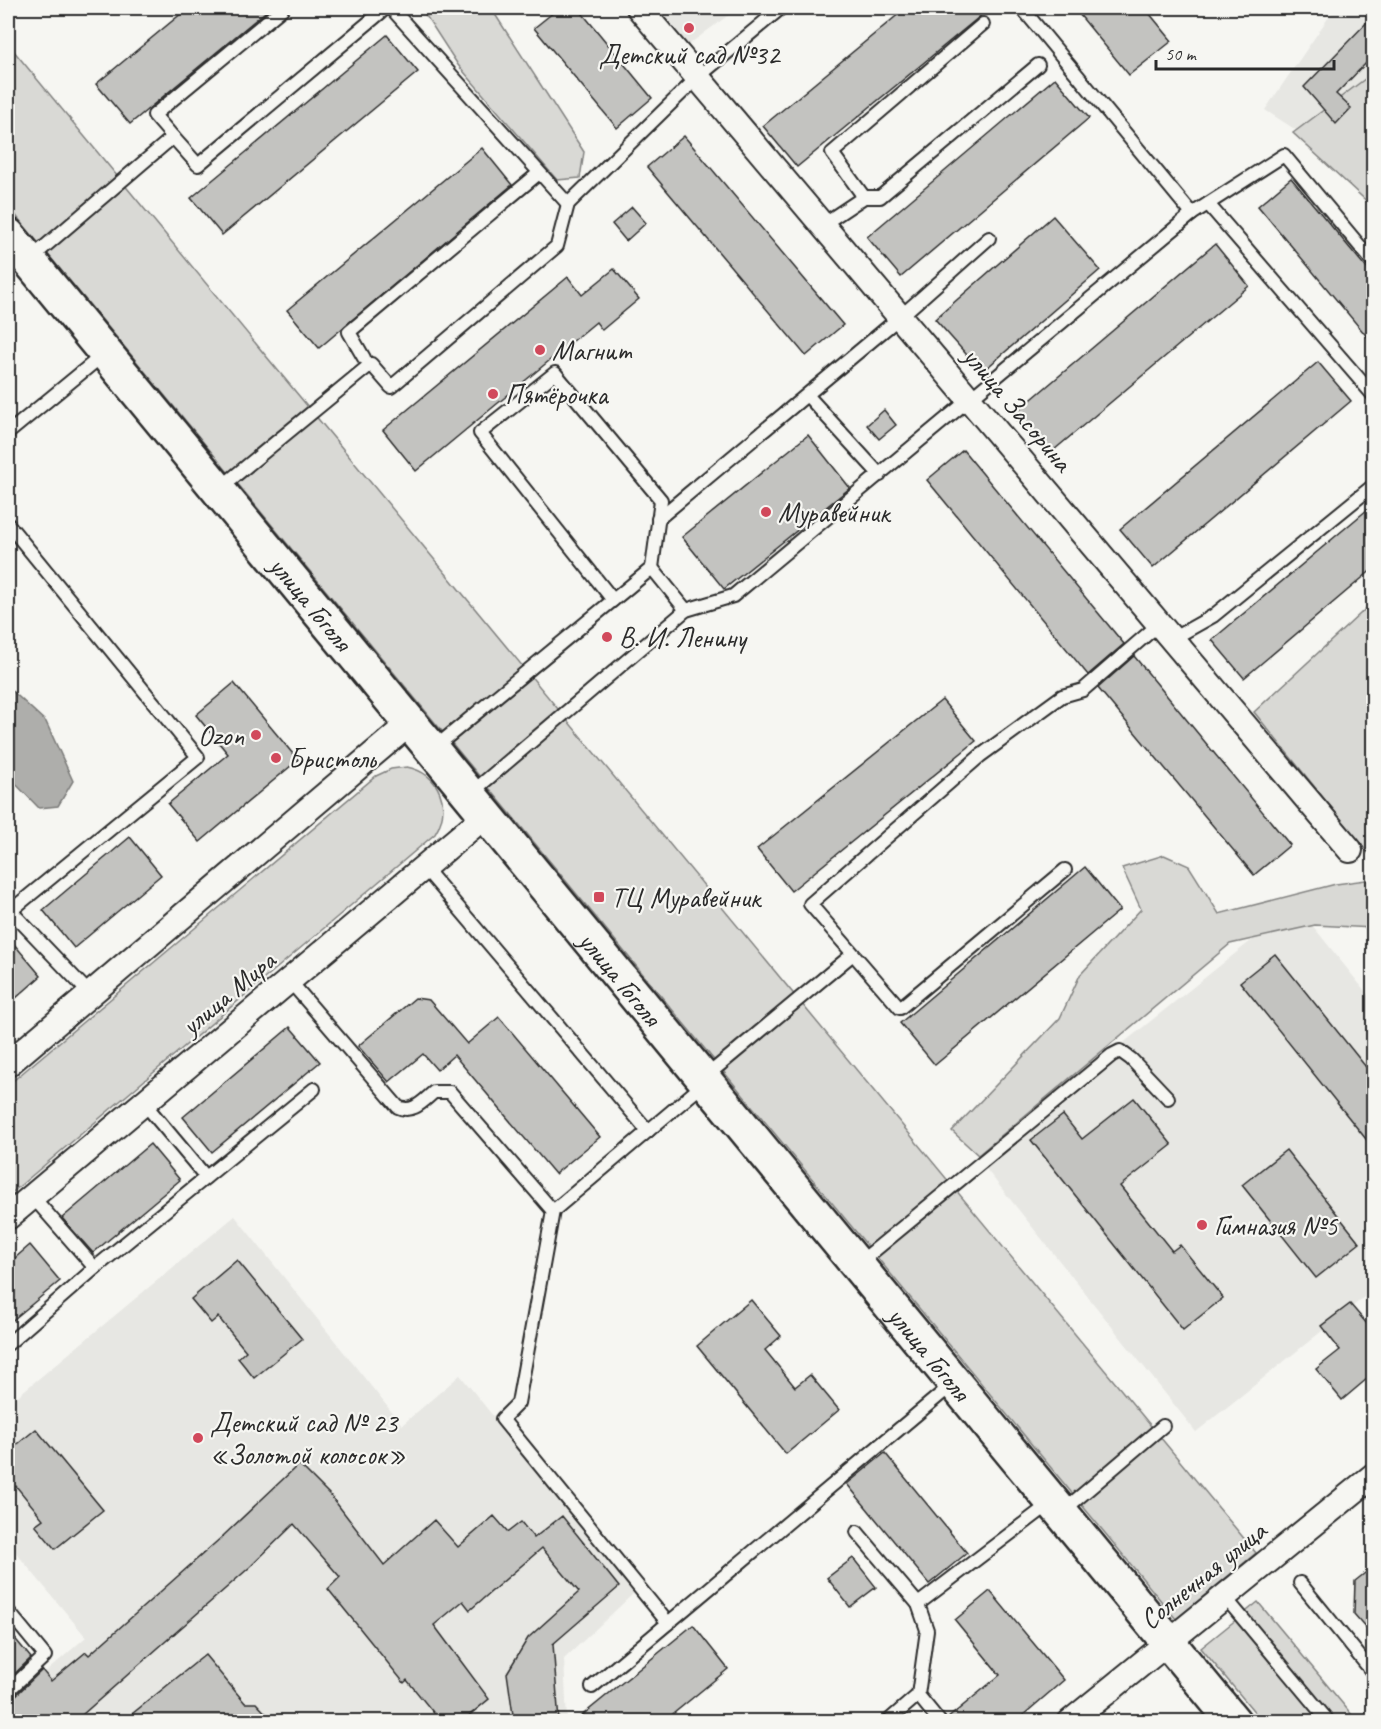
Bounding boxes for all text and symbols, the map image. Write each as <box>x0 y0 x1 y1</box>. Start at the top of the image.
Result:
marker: Детский сад №32 <box>682 21 696 35</box>
scale bar <box>1156 33 1334 71</box>
place label: Детский сад №32 <box>599 37 782 72</box>
text: 50 m <box>1165 43 1198 65</box>
place label: Магнит <box>552 333 633 368</box>
street label: улица Засорина <box>954 338 1081 480</box>
marker: Магнит <box>533 343 547 357</box>
place label: Пятёрочка <box>505 377 609 412</box>
marker: Пятёрочка <box>486 387 500 401</box>
place label: Муравейник <box>778 495 892 530</box>
marker: Муравейник <box>759 505 773 519</box>
street label: улица Гоголя <box>261 547 362 659</box>
place label: В. И. Ленину <box>619 620 748 655</box>
marker: В. И. Ленину <box>600 630 614 644</box>
place label: Ozon <box>198 718 244 753</box>
marker: Ozon <box>249 728 263 742</box>
place label: Бристоль <box>288 741 378 776</box>
marker: Бристоль <box>269 751 283 765</box>
place label: ТЦ Муравейник <box>611 880 763 915</box>
marker: ТЦ Муравейник <box>592 890 606 904</box>
street label: улица Гоголя <box>570 922 671 1034</box>
street label: улица Мира <box>172 942 284 1044</box>
place label: Гимназия №5 <box>1214 1208 1339 1243</box>
marker: Гимназия №5 <box>1195 1218 1209 1232</box>
street label: улица Гоголя <box>879 1297 980 1409</box>
place label: Детский сад № 23 «Золотой колосок» <box>210 1405 406 1472</box>
marker: Детский сад № 23 «Золотой колосок» <box>191 1431 205 1445</box>
street label: Солнечная улица <box>1133 1512 1275 1637</box>

